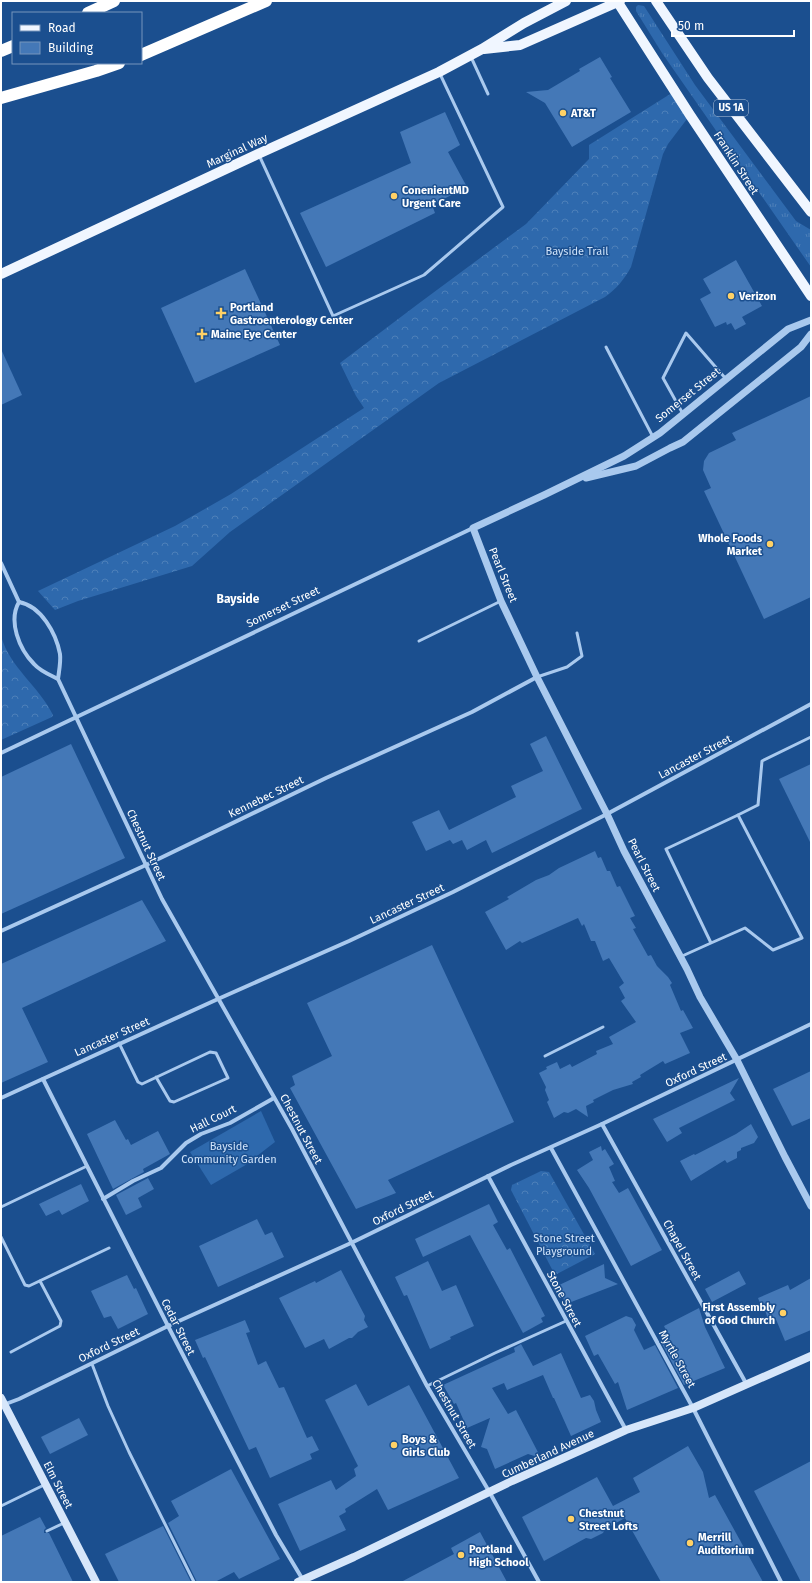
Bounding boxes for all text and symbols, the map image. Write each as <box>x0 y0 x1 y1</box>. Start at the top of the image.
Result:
legend <box>12 12 142 64</box>
scale bar <box>672 12 794 38</box>
text: 50 m <box>678 19 704 33</box>
text: Road <box>48 21 76 35</box>
text: Building <box>48 41 94 55</box>
road number: US 1A <box>714 100 748 116</box>
place label: AT&T <box>570 107 596 120</box>
marker: AT&T <box>558 108 568 118</box>
street label: Franklin Street <box>711 129 761 197</box>
street label: Marginal Way <box>204 131 270 171</box>
place label: ConenientMD Urgent Care <box>402 184 469 210</box>
marker: ConenientMD Urgent Care <box>389 191 399 201</box>
park label: Bayside Trail <box>545 245 609 258</box>
place label: Verizon <box>738 290 776 303</box>
marker: Verizon <box>726 291 736 301</box>
place label: Portland Gastroenterology Center <box>230 301 354 327</box>
marker: Portland Gastroenterology Center <box>215 307 227 319</box>
marker: Maine Eye Center <box>196 328 208 340</box>
place label: Maine Eye Center <box>211 328 297 341</box>
street label: Somerset Street <box>653 365 723 425</box>
place label: Whole Foods Market <box>698 532 763 558</box>
marker: Whole Foods Market <box>765 539 775 549</box>
street label: Pearl Street <box>486 546 520 604</box>
street label: Somerset Street <box>244 584 322 630</box>
district label: Bayside <box>217 592 260 606</box>
street label: Lancaster Street <box>656 732 734 782</box>
street label: Kennebec Street <box>226 773 306 821</box>
street label: Chestnut Street <box>124 807 168 883</box>
street label: Pearl Street <box>625 836 663 894</box>
street label: Lancaster Street <box>368 881 446 927</box>
street label: Lancaster Street <box>72 1015 152 1059</box>
street label: Oxford Street <box>663 1050 729 1090</box>
street label: Chestnut Street <box>277 1092 325 1166</box>
street label: Hall Court <box>188 1102 238 1136</box>
park label: Bayside Community Garden <box>181 1140 277 1166</box>
street label: Oxford Street <box>370 1188 436 1228</box>
street label: Chapel Street <box>660 1218 704 1282</box>
park label: Stone Street Playground <box>533 1232 595 1258</box>
street label: Stone Street <box>544 1269 584 1329</box>
street label: Cedar Street <box>158 1297 198 1357</box>
place label: First Assembly of God Church <box>703 1301 775 1327</box>
marker: First Assembly of God Church <box>778 1308 788 1318</box>
street label: Oxford Street <box>76 1325 142 1365</box>
street label: Myrtle Street <box>656 1328 698 1390</box>
street label: Chestnut Street <box>429 1377 479 1451</box>
street label: Cumberland Avenue <box>500 1427 596 1481</box>
place label: Boys & Girls Club <box>402 1433 451 1459</box>
marker: Boys & Girls Club <box>389 1440 399 1450</box>
street label: Elm Street <box>41 1459 75 1511</box>
place label: Chestnut Street Lofts <box>579 1507 639 1533</box>
marker: Chestnut Street Lofts <box>566 1514 576 1524</box>
place label: Merrill Auditorium <box>697 1531 754 1557</box>
marker: Merrill Auditorium <box>685 1538 695 1548</box>
place label: Portland High School <box>469 1543 529 1569</box>
marker: Portland High School <box>456 1550 466 1560</box>

